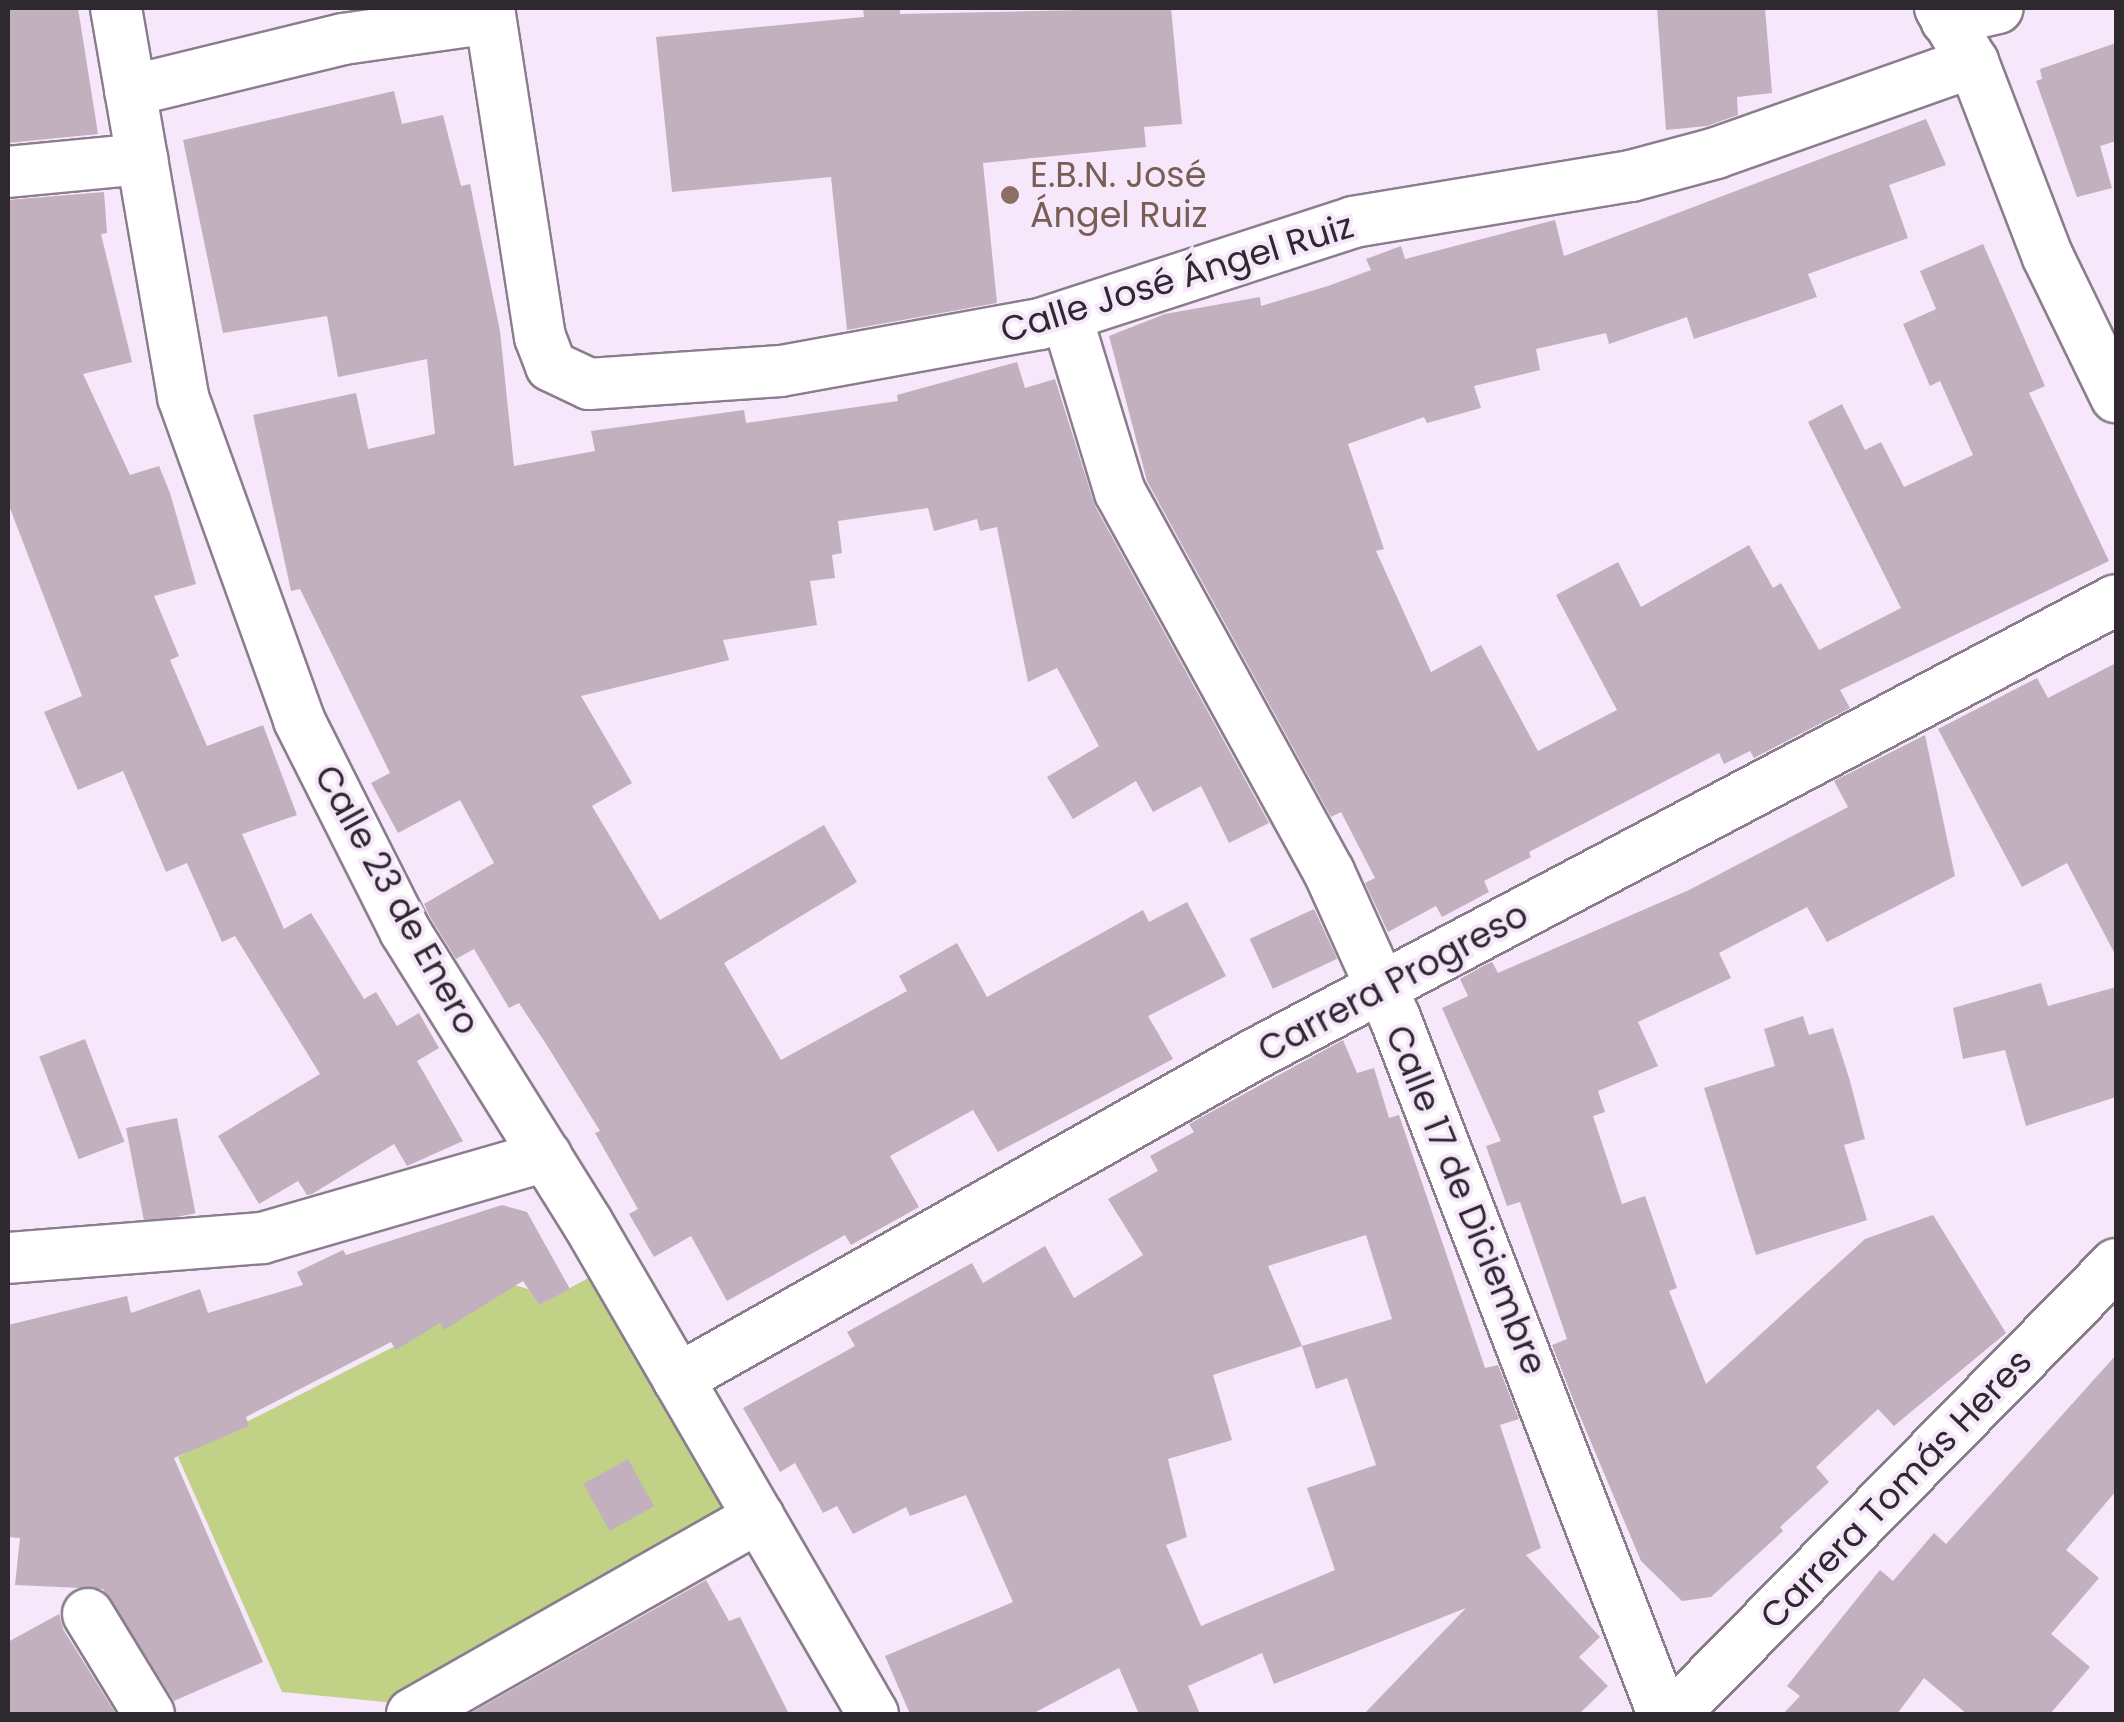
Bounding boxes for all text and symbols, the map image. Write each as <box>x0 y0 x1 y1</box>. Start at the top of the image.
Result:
place label: E.B.N. José Ángel Ruiz <box>1030 154 1208 236</box>
marker: E.B.N. José Ángel Ruiz <box>999 184 1021 206</box>
street label: Calle José Ángel Ruiz <box>996 204 1358 352</box>
street label: Calle 23 de Enero <box>306 758 488 1042</box>
street label: Carrera Progreso <box>1251 893 1535 1071</box>
street label: Calle 17 de Diciembre <box>1377 1019 1555 1381</box>
street label: Carrera Tomás Heres <box>1752 1341 2040 1637</box>

